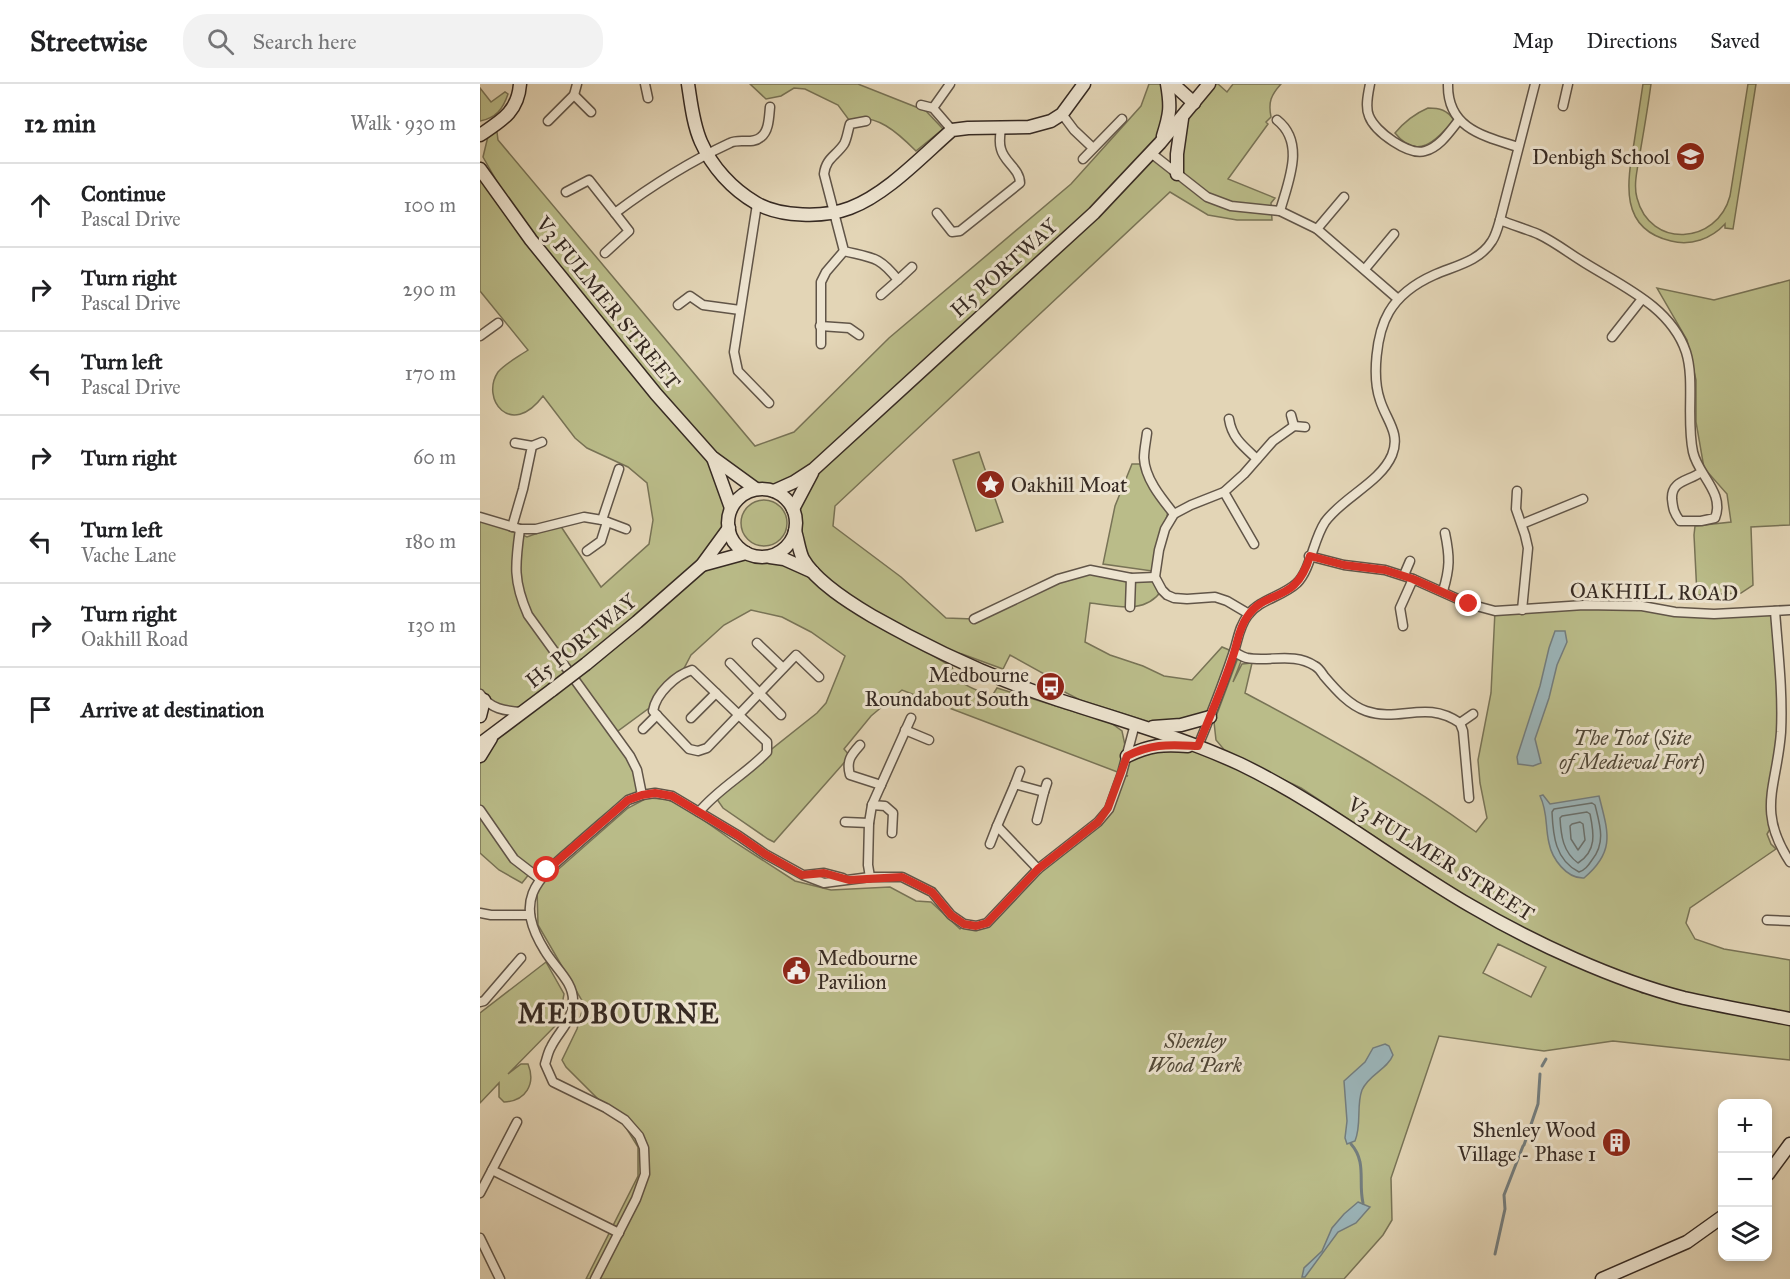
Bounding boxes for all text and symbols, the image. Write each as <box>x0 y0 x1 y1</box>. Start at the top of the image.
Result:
search box <box>183 14 603 68</box>
text: Streetwise <box>30 24 147 59</box>
icon: search <box>204 25 237 58</box>
text: Search here <box>252 28 357 55</box>
text: Map <box>1513 28 1554 54</box>
text: Directions <box>1587 28 1677 54</box>
text: Saved <box>1710 28 1760 54</box>
text: 12 min <box>24 107 96 139</box>
text: Walk · 930 m <box>350 111 456 135</box>
school or university icon: Denbigh School <box>1675 141 1707 173</box>
place label: Denbigh School <box>1532 144 1670 170</box>
text: Continue <box>81 180 166 207</box>
icon: ahead <box>24 189 57 222</box>
text: 100 m <box>404 193 456 217</box>
text: Pascal Drive <box>81 207 181 231</box>
street label: V3 FULMER STREET <box>530 210 686 395</box>
street label: H5 PORTWAY <box>945 213 1063 323</box>
text: Turn right <box>81 264 177 291</box>
icon: right <box>24 273 57 306</box>
text: 290 m <box>403 277 456 301</box>
text: Pascal Drive <box>81 291 181 315</box>
text: Turn left <box>81 348 163 375</box>
icon: left <box>24 357 57 390</box>
text: 170 m <box>405 361 456 385</box>
text: Pascal Drive <box>81 375 181 399</box>
icon: right <box>24 441 57 474</box>
text: Turn right <box>81 444 177 471</box>
text: 60 m <box>413 445 456 469</box>
place icon: Oakhill Moat <box>974 469 1006 501</box>
place label: Oakhill Moat <box>1011 472 1128 498</box>
text: Turn left <box>81 516 163 543</box>
icon: left <box>24 525 57 558</box>
text: 180 m <box>405 529 456 553</box>
text: Vache Lane <box>81 543 176 567</box>
street label: OAKHILL ROAD <box>1570 578 1738 606</box>
street label: H5 PORTWAY <box>520 588 642 694</box>
route end <box>1455 590 1481 616</box>
text: Turn right <box>81 600 177 627</box>
icon: right <box>24 609 57 642</box>
text: 130 m <box>407 613 456 637</box>
text: Oakhill Road <box>81 627 188 651</box>
place label: Medbourne Roundabout South <box>865 662 1029 712</box>
bus stop icon: Medbourne Roundabout South <box>1034 671 1066 703</box>
icon: arrive <box>24 693 57 726</box>
text: Arrive at destination <box>81 696 264 723</box>
park label: The Toot (Site of Medieval Fort) <box>1559 725 1705 775</box>
street label: V3 FULMER STREET <box>1342 790 1539 927</box>
route start <box>533 856 559 882</box>
place label: Medbourne Pavilion <box>817 945 918 995</box>
public building icon: Medbourne Pavilion <box>780 954 812 986</box>
district label: MEDBOURNE <box>518 997 720 1030</box>
park label: Shenley Wood Park <box>1148 1028 1243 1078</box>
map controls <box>1718 1099 1772 1261</box>
button: + <box>1718 1099 1772 1153</box>
place label: Shenley Wood Village - Phase 1 <box>1456 1117 1596 1167</box>
building icon: Shenley Wood Village - Phase 1 <box>1601 1126 1633 1158</box>
button: − <box>1718 1153 1772 1207</box>
button: layers <box>1718 1207 1772 1261</box>

